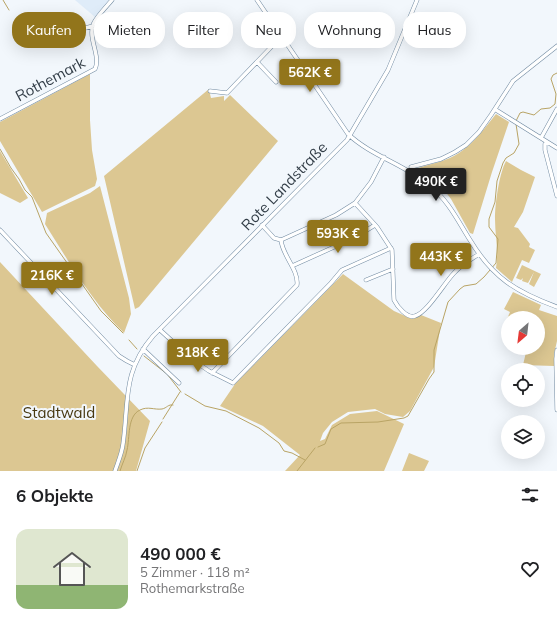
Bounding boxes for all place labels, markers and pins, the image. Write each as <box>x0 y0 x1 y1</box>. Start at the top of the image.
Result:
pin: 562K € <box>277 59 343 93</box>
pin: 490K € <box>403 168 469 202</box>
pin: 593K € <box>305 220 371 254</box>
pin: 443K € <box>408 243 474 277</box>
pin: 216K € <box>19 262 85 296</box>
pin: 318K € <box>165 339 231 373</box>

